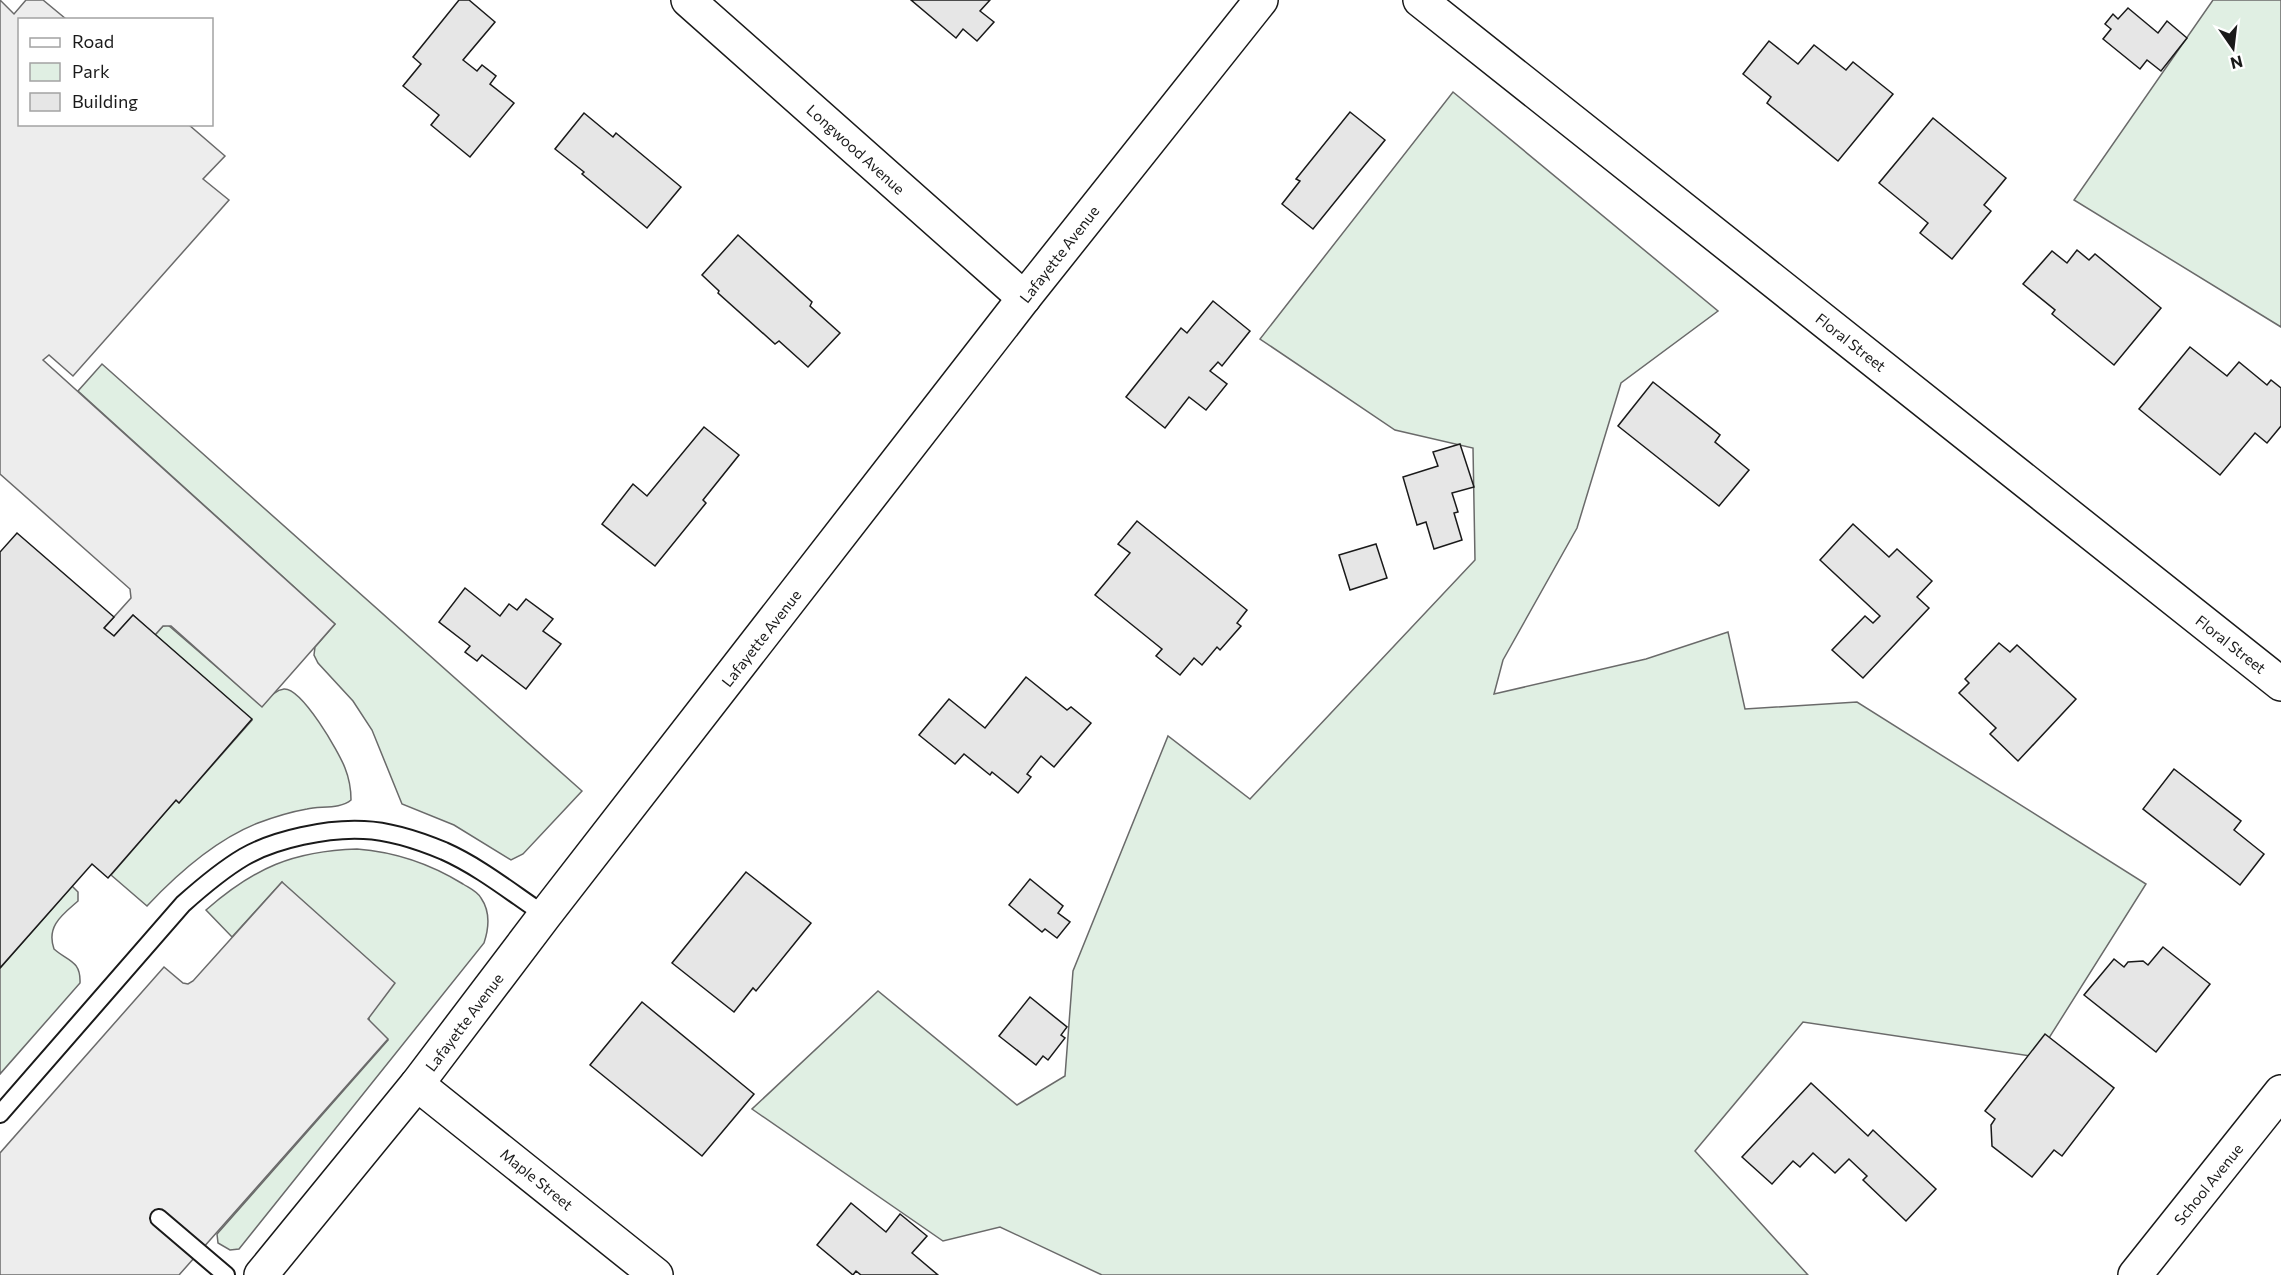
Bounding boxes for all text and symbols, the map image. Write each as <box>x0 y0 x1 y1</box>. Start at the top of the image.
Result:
legend <box>18 18 213 126</box>
north arrow <box>2203 18 2263 78</box>
text: Road <box>72 30 114 52</box>
text: N <box>2229 52 2245 74</box>
text: Park <box>72 60 110 82</box>
text: Building <box>72 90 138 112</box>
street label: Longwood Avenue <box>803 100 909 198</box>
street label: Lafayette Avenue <box>1016 202 1103 306</box>
street label: Floral Street <box>1812 309 1890 375</box>
street label: Lafayette Avenue <box>718 586 805 690</box>
street label: Floral Street <box>2192 611 2270 677</box>
street label: Lafayette Avenue <box>421 969 507 1075</box>
street label: School Avenue <box>2170 1140 2246 1228</box>
street label: Maple Street <box>497 1144 577 1214</box>

